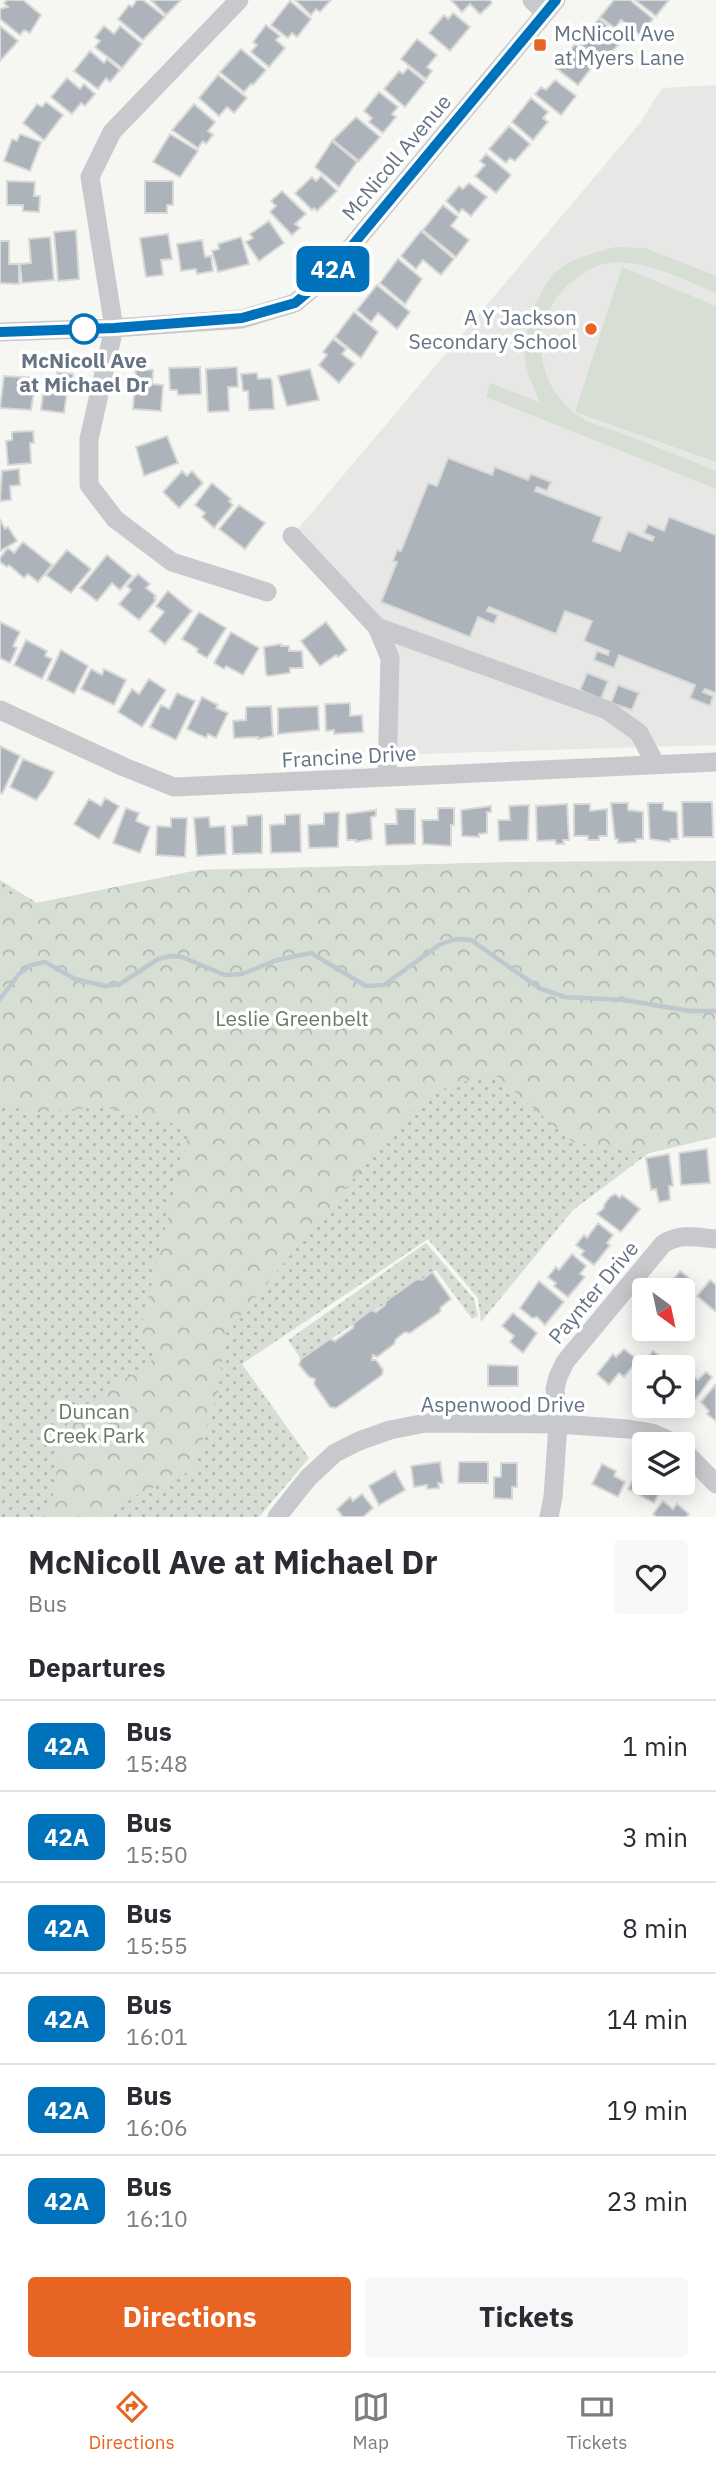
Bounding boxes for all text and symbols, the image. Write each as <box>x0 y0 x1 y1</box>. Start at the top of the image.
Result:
place label: McNicoll Ave at Myers Lane <box>554 19 685 71</box>
marker: McNicoll Ave at Myers Lane <box>532 37 548 53</box>
street label: McNicoll Avenue <box>335 88 457 226</box>
line badge: 42A <box>293 246 373 292</box>
text: 42A <box>310 253 356 285</box>
place label: A Y Jackson Secondary School <box>408 303 577 355</box>
marker: McNicoll Ave at Michael Dr <box>69 314 99 344</box>
marker: A Y Jackson Secondary School <box>583 321 599 337</box>
place label: McNicoll Ave at Michael Dr <box>19 346 149 398</box>
street label: Francine Drive <box>281 738 417 774</box>
park label: Leslie Greenbelt <box>215 1004 369 1032</box>
street label: Paynter Drive <box>542 1235 644 1349</box>
north arrow <box>632 1278 695 1340</box>
map controls <box>632 1278 695 1495</box>
button: locate <box>632 1355 695 1418</box>
street label: Aspenwood Drive <box>421 1390 585 1418</box>
park label: Duncan Creek Park <box>43 1397 145 1449</box>
button: layers <box>632 1432 695 1495</box>
text: McNicoll Ave at Michael Dr <box>28 1540 438 1583</box>
button: heart <box>614 1540 688 1614</box>
text: Bus <box>28 1588 67 1618</box>
text: Departures <box>28 1650 166 1684</box>
text: Bus <box>126 1714 172 1748</box>
text: 1 min <box>622 1729 688 1763</box>
text: 42A <box>44 1730 89 1762</box>
text: 15:48 <box>126 1748 188 1778</box>
text: Bus <box>126 1805 172 1839</box>
text: 3 min <box>622 1820 688 1854</box>
text: 42A <box>44 1821 89 1853</box>
text: 15:50 <box>126 1839 188 1869</box>
text: Bus <box>126 1896 172 1930</box>
text: 8 min <box>622 1911 688 1945</box>
text: 42A <box>44 1912 89 1944</box>
text: 15:55 <box>126 1930 188 1960</box>
text: Bus <box>126 1987 172 2021</box>
text: 14 min <box>607 2002 688 2036</box>
text: 42A <box>44 2003 89 2035</box>
text: 16:01 <box>126 2021 188 2051</box>
text: Bus <box>126 2078 172 2112</box>
text: 19 min <box>607 2093 688 2127</box>
text: 42A <box>44 2094 89 2126</box>
text: 16:06 <box>126 2112 188 2142</box>
text: Bus <box>126 2169 172 2203</box>
text: 23 min <box>607 2184 688 2218</box>
text: 42A <box>44 2185 89 2217</box>
text: 16:10 <box>126 2203 188 2233</box>
button: Directions <box>28 2277 351 2357</box>
button: Tickets <box>365 2277 688 2357</box>
tab: Directions <box>88 2388 175 2454</box>
tab: Map <box>352 2388 390 2454</box>
tab: Tickets <box>566 2388 628 2454</box>

